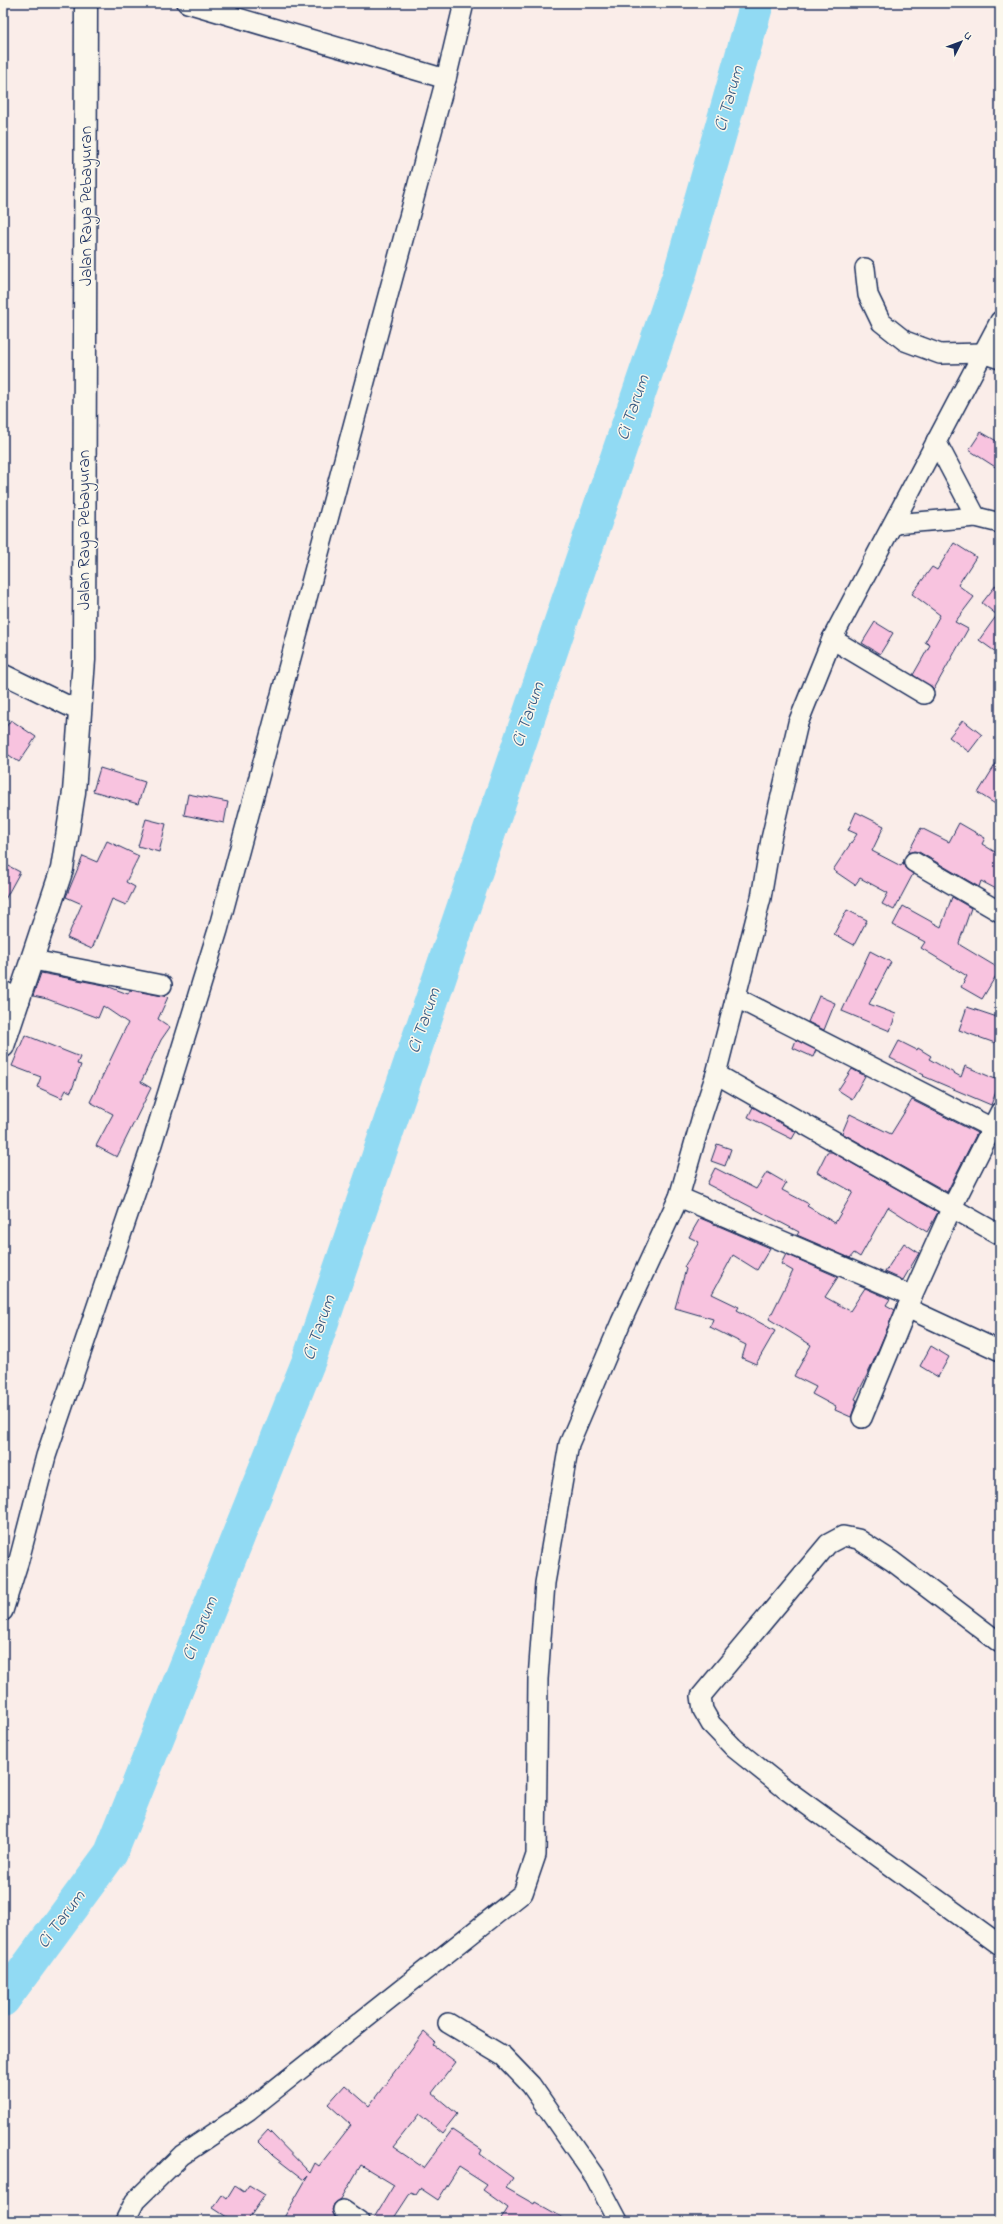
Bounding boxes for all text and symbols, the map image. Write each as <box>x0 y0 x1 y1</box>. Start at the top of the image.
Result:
north arrow <box>941 22 981 62</box>
text: U <box>959 28 976 44</box>
water label: Ci Tarum <box>708 62 752 135</box>
street label: Jalan Raya Pebayuran <box>74 126 100 286</box>
water label: Ci Tarum <box>611 371 658 444</box>
street label: Jalan Raya Pebayuran <box>72 450 98 610</box>
water label: Ci Tarum <box>506 678 553 751</box>
water label: Ci Tarum <box>402 984 449 1057</box>
water label: Ci Tarum <box>297 1291 344 1364</box>
water label: Ci Tarum <box>176 1592 226 1665</box>
water label: Ci Tarum <box>31 1884 93 1955</box>

